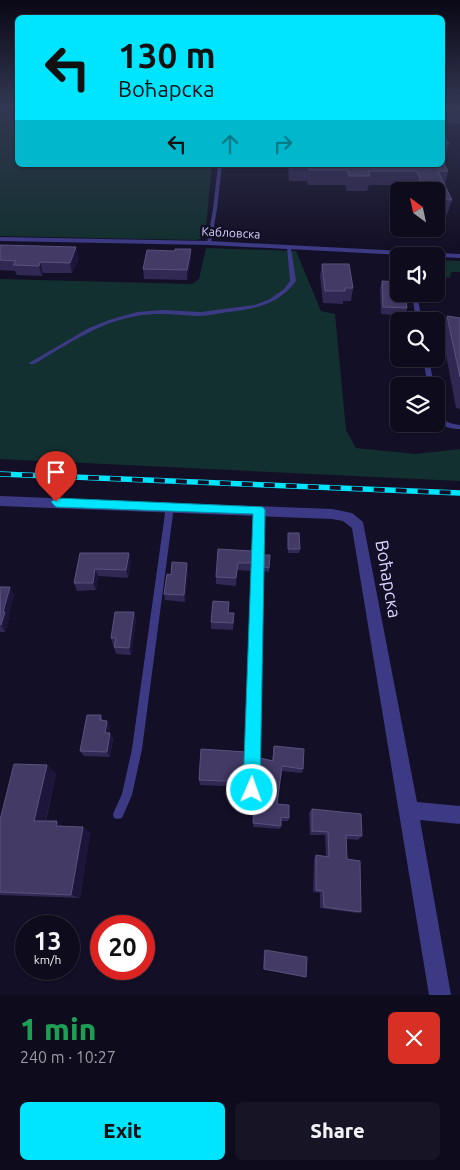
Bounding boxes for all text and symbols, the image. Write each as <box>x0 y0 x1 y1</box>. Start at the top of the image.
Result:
icon: left <box>35 35 100 100</box>
text: 130 m <box>118 35 216 75</box>
text: Воћарска <box>118 76 214 101</box>
icon: left <box>163 130 191 158</box>
icon: ahead <box>216 130 244 158</box>
icon: right <box>269 130 297 158</box>
north arrow <box>390 182 445 238</box>
map controls <box>390 182 445 432</box>
street label: Кабловска <box>201 224 261 241</box>
button: sound <box>390 247 445 302</box>
button: search <box>390 312 445 367</box>
button: layers <box>390 377 445 432</box>
pin <box>35 451 77 502</box>
icon: arrive <box>42 458 70 486</box>
street label: Воћарска <box>372 538 406 619</box>
position arrow <box>225 763 277 815</box>
speed limit sign: 20 <box>90 915 155 980</box>
text: 13 <box>33 927 62 955</box>
text: km/h <box>34 953 61 966</box>
text: 1 min <box>20 1012 96 1046</box>
button: close <box>388 1012 440 1064</box>
text: 240 m · 10:27 <box>20 1048 116 1066</box>
button: Exit <box>20 1102 225 1160</box>
button: Share <box>235 1102 440 1160</box>

